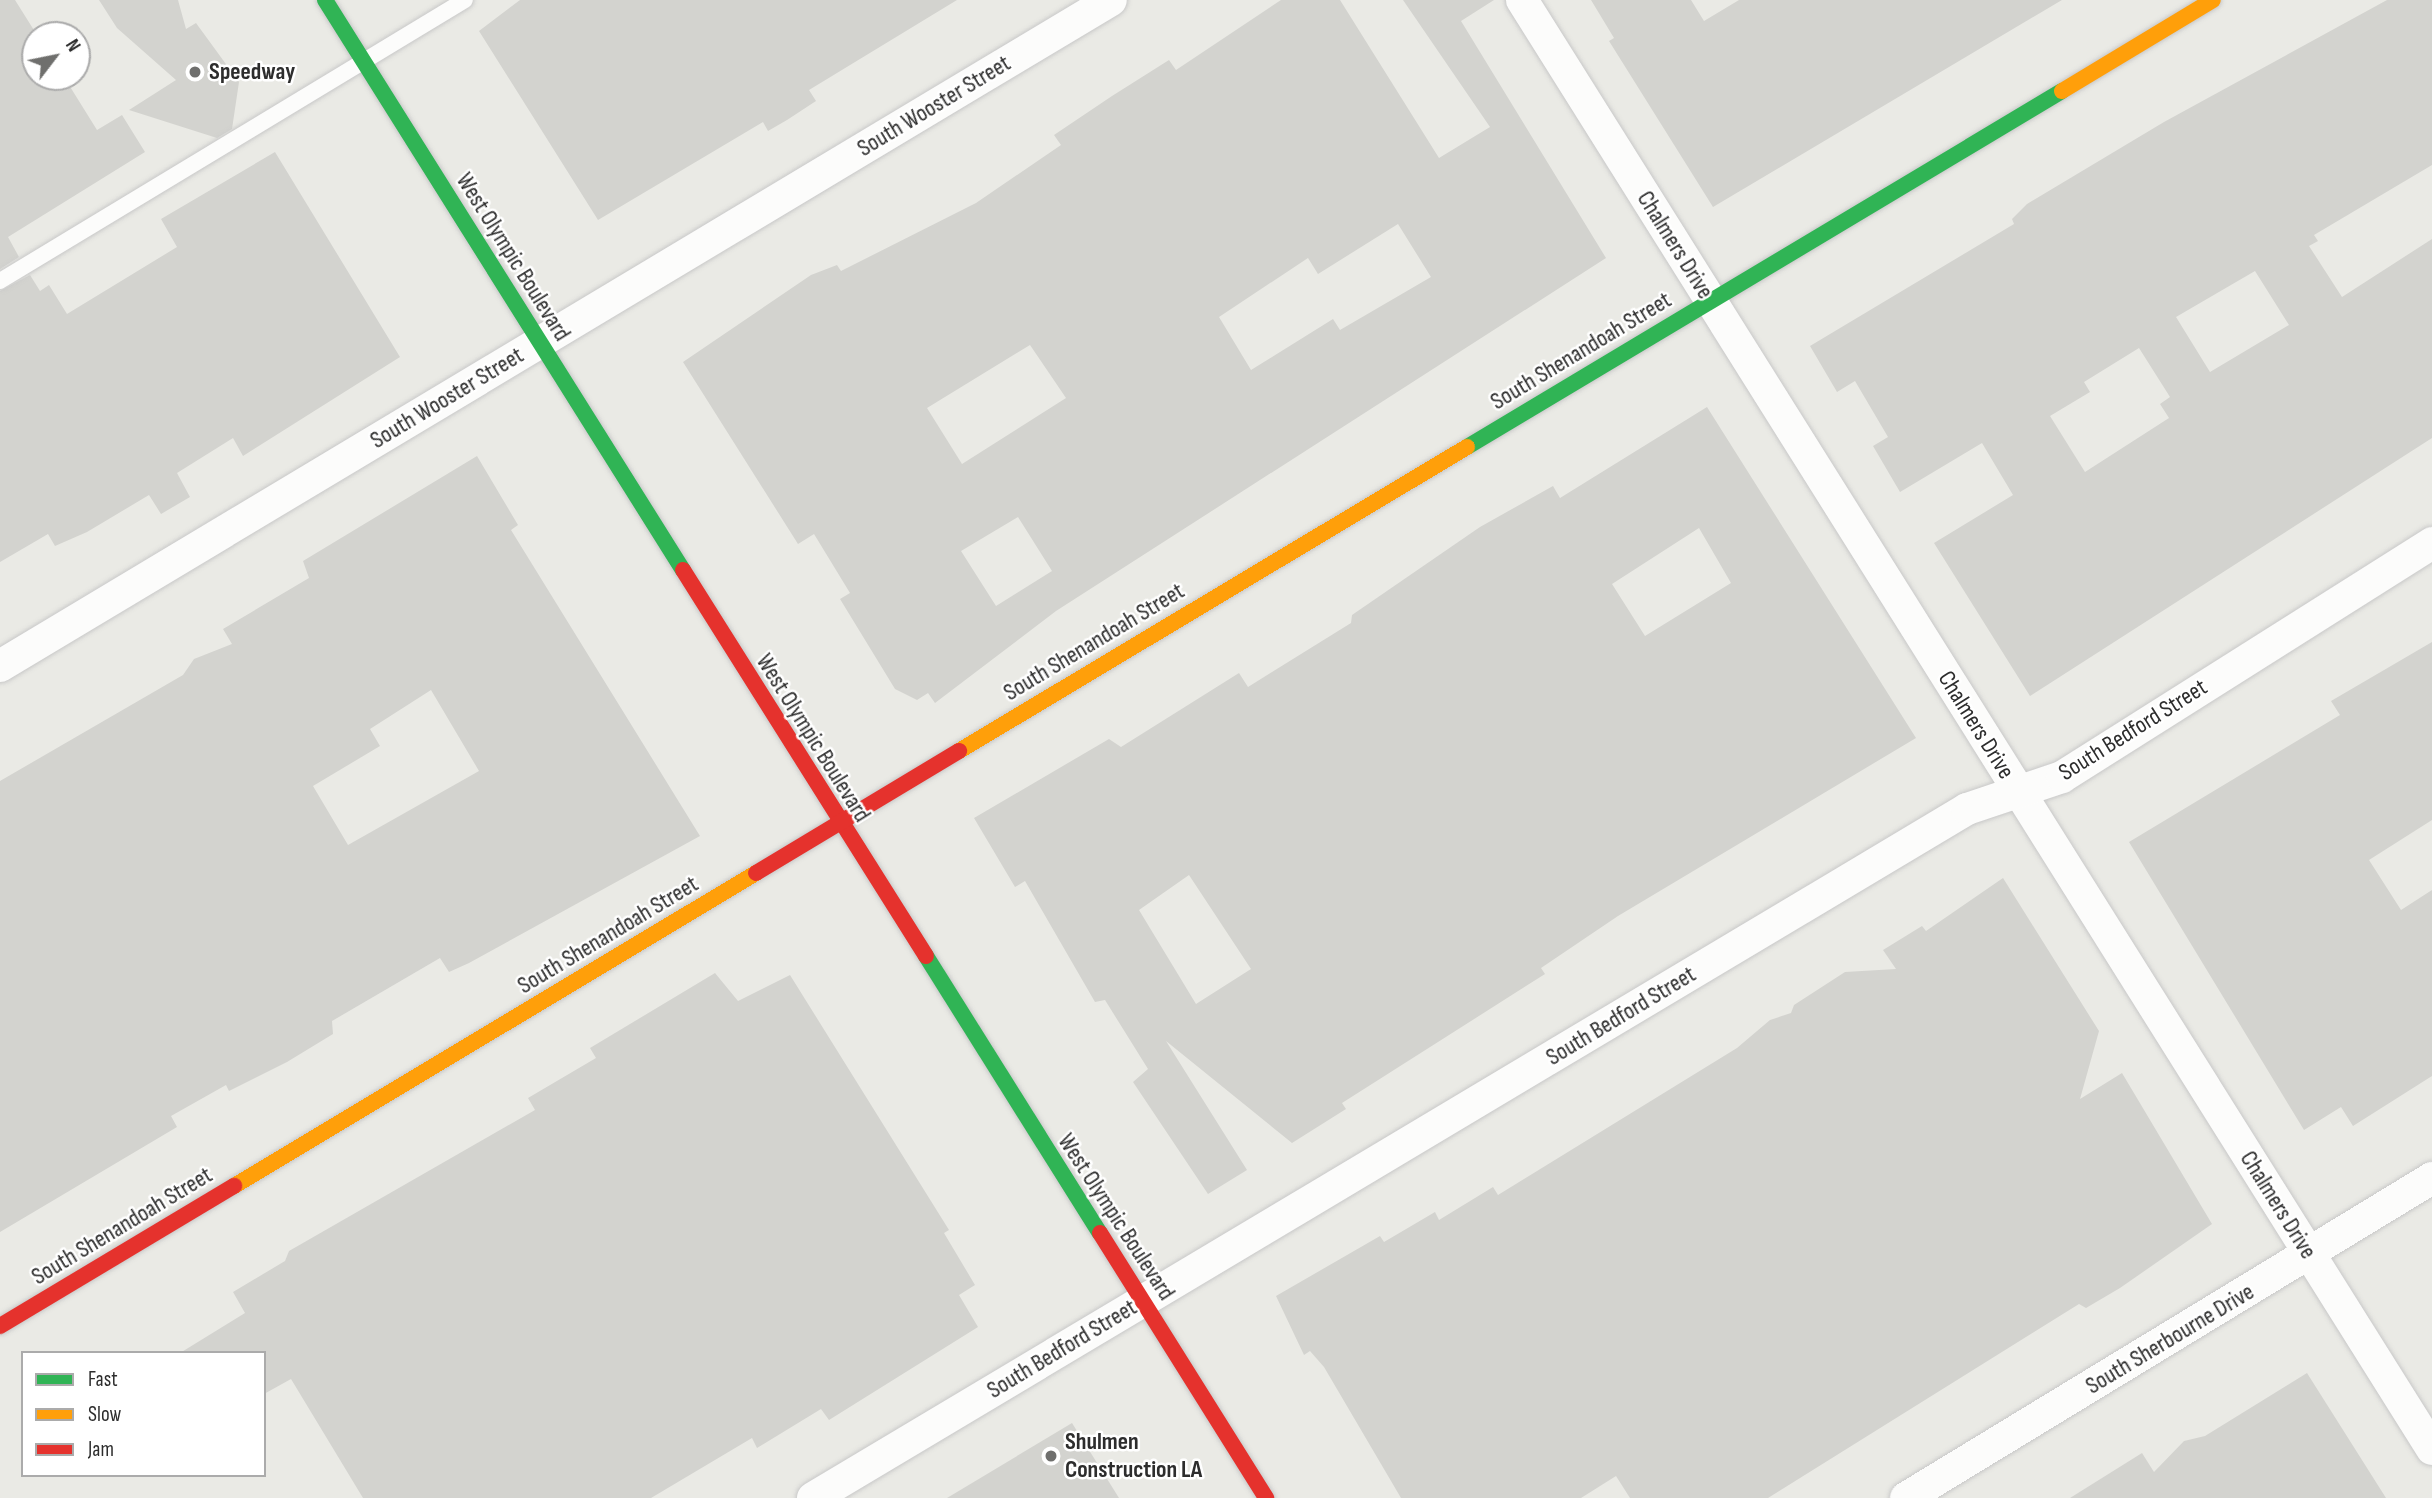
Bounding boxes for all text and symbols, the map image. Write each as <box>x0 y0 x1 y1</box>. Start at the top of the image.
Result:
north arrow <box>21 21 91 91</box>
text: N <box>60 35 85 56</box>
street label: South Wooster Street <box>852 49 1016 163</box>
place label: Speedway <box>209 58 295 86</box>
marker: Speedway <box>187 64 203 80</box>
street label: West Olympic Boulevard <box>450 168 576 346</box>
street label: Chalmers Drive <box>1631 186 1719 304</box>
street label: South Shenandoah Street <box>1485 286 1677 416</box>
street label: South Wooster Street <box>365 341 529 455</box>
street label: South Shenandoah Street <box>998 577 1190 707</box>
street label: West Olympic Boulevard <box>750 649 876 827</box>
street label: Chalmers Drive <box>1932 666 2020 784</box>
street label: South Bedford Street <box>2054 673 2212 787</box>
street label: South Shenandoah Street <box>512 870 704 1000</box>
street label: South Bedford Street <box>1541 960 1701 1072</box>
street label: West Olympic Boulevard <box>1051 1128 1181 1306</box>
street label: Chalmers Drive <box>2234 1146 2322 1264</box>
street label: South Shenandoah Street <box>26 1161 218 1291</box>
street label: South Sherbourne Drive <box>2081 1277 2259 1401</box>
street label: South Bedford Street <box>982 1293 1142 1405</box>
legend <box>21 1351 266 1477</box>
text: Fast <box>88 1367 118 1392</box>
text: Slow <box>88 1402 121 1427</box>
place label: Shulmen Construction LA <box>1065 1428 1202 1484</box>
text: Jam <box>88 1437 114 1462</box>
marker: Shulmen Construction LA <box>1043 1448 1059 1464</box>

